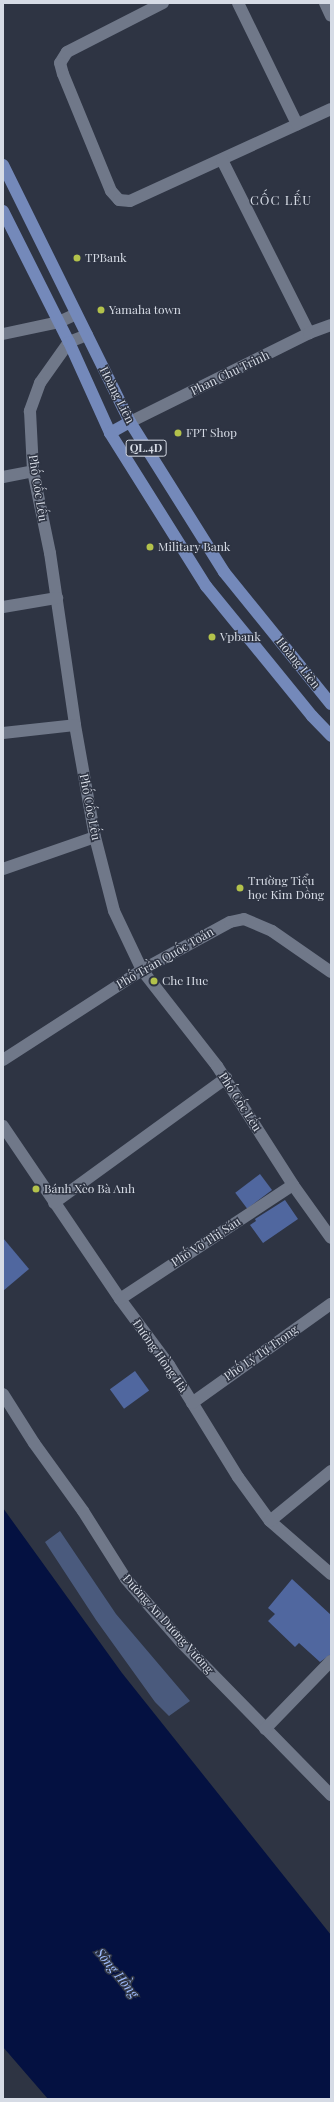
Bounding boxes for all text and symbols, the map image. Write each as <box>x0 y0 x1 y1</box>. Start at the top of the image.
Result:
district label: CỐC LẾU <box>250 192 312 208</box>
place label: TPBank <box>85 251 127 265</box>
marker: TPBank <box>72 253 82 263</box>
place label: Yamaha town <box>109 303 181 317</box>
marker: Yamaha town <box>96 305 106 315</box>
street label: Phan Chu Trinh <box>188 348 272 398</box>
street label: Hoàng Liên <box>97 364 137 426</box>
place label: FPT Shop <box>186 426 237 440</box>
marker: FPT Shop <box>173 428 183 438</box>
road number: QL.4D <box>125 439 167 457</box>
street label: Phố Cốc Lếu <box>26 454 50 522</box>
place label: Military Bank <box>158 540 231 554</box>
marker: Military Bank <box>145 542 155 552</box>
place label: Vpbank <box>220 630 261 644</box>
marker: Vpbank <box>207 632 217 642</box>
street label: Hoàng Liên <box>273 635 323 691</box>
street label: Phố Cốc Lếu <box>77 773 103 841</box>
place label: Trường Tiểu học Kim Đồng <box>248 874 324 902</box>
marker: Trường Tiểu học Kim Đồng <box>235 883 245 893</box>
street label: Phố Trần Quốc Toản <box>114 924 216 992</box>
place label: Che Hue <box>162 974 208 988</box>
marker: Che Hue <box>149 976 159 986</box>
street label: Phố Cốc Lếu <box>216 1070 264 1134</box>
place label: Bánh Xèo Bà Anh <box>44 1182 136 1196</box>
marker: Bánh Xèo Bà Anh <box>31 1184 41 1194</box>
street label: Phố Võ Thị Sáu <box>168 1214 244 1270</box>
street label: Đường Hồng Hà <box>130 1317 190 1395</box>
street label: Phố Lý Tự Trọng <box>221 1322 301 1384</box>
street label: Đường An Dương Vương <box>119 1571 217 1677</box>
water label: Sông Hồng <box>92 1945 142 2001</box>

